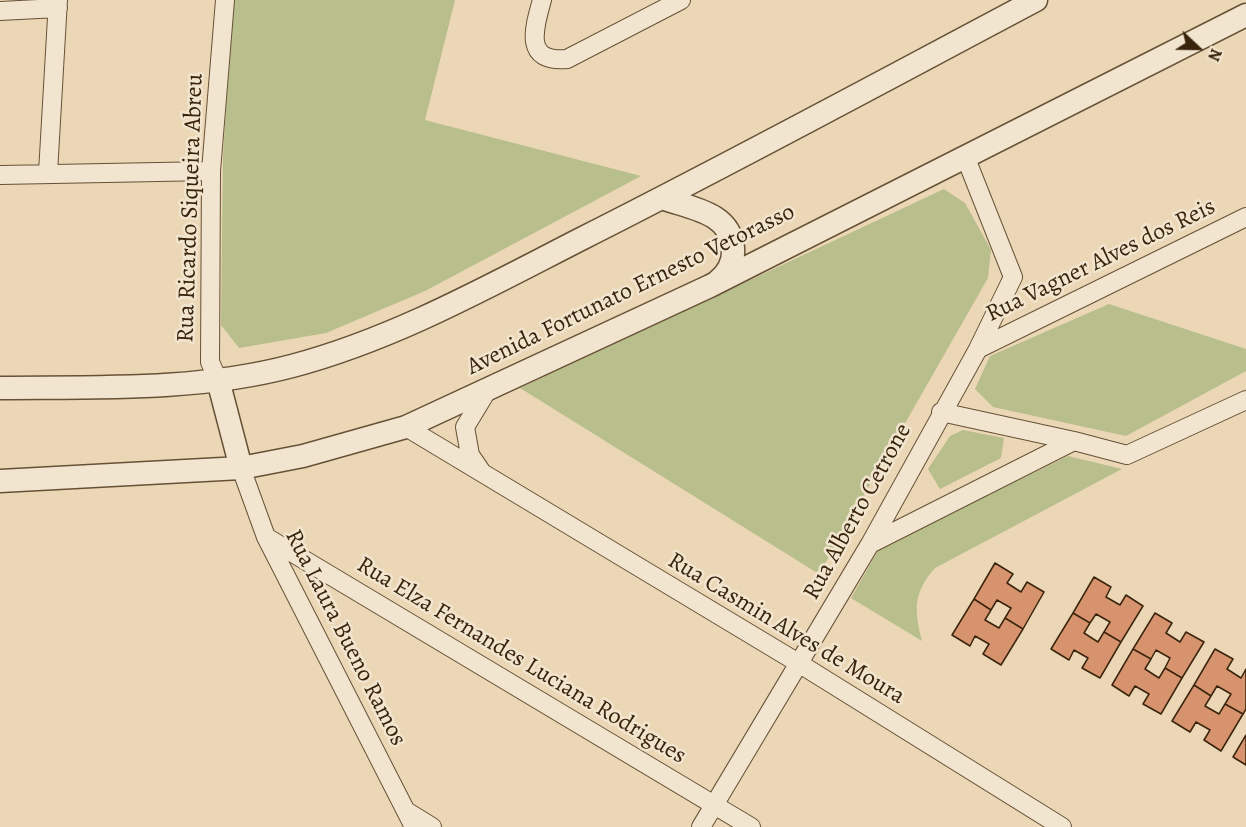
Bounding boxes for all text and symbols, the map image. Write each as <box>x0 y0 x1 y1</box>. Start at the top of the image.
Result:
north arrow <box>1168 18 1228 78</box>
text: N <box>1202 45 1227 64</box>
street label: Rua Ricardo Siqueira Abreu <box>172 73 210 343</box>
street label: Rua Vagner Alves dos Reis <box>982 193 1220 329</box>
street label: Avenida Fortunato Ernesto Vetorasso <box>462 198 800 382</box>
street label: Rua Alberto Cetrone <box>798 419 918 605</box>
street label: Rua Laura Bueno Ramos <box>278 525 412 751</box>
street label: Rua Casmin Alves de Moura <box>662 547 910 711</box>
street label: Rua Elza Fernandes Luciana Rodrigues <box>351 551 691 771</box>

